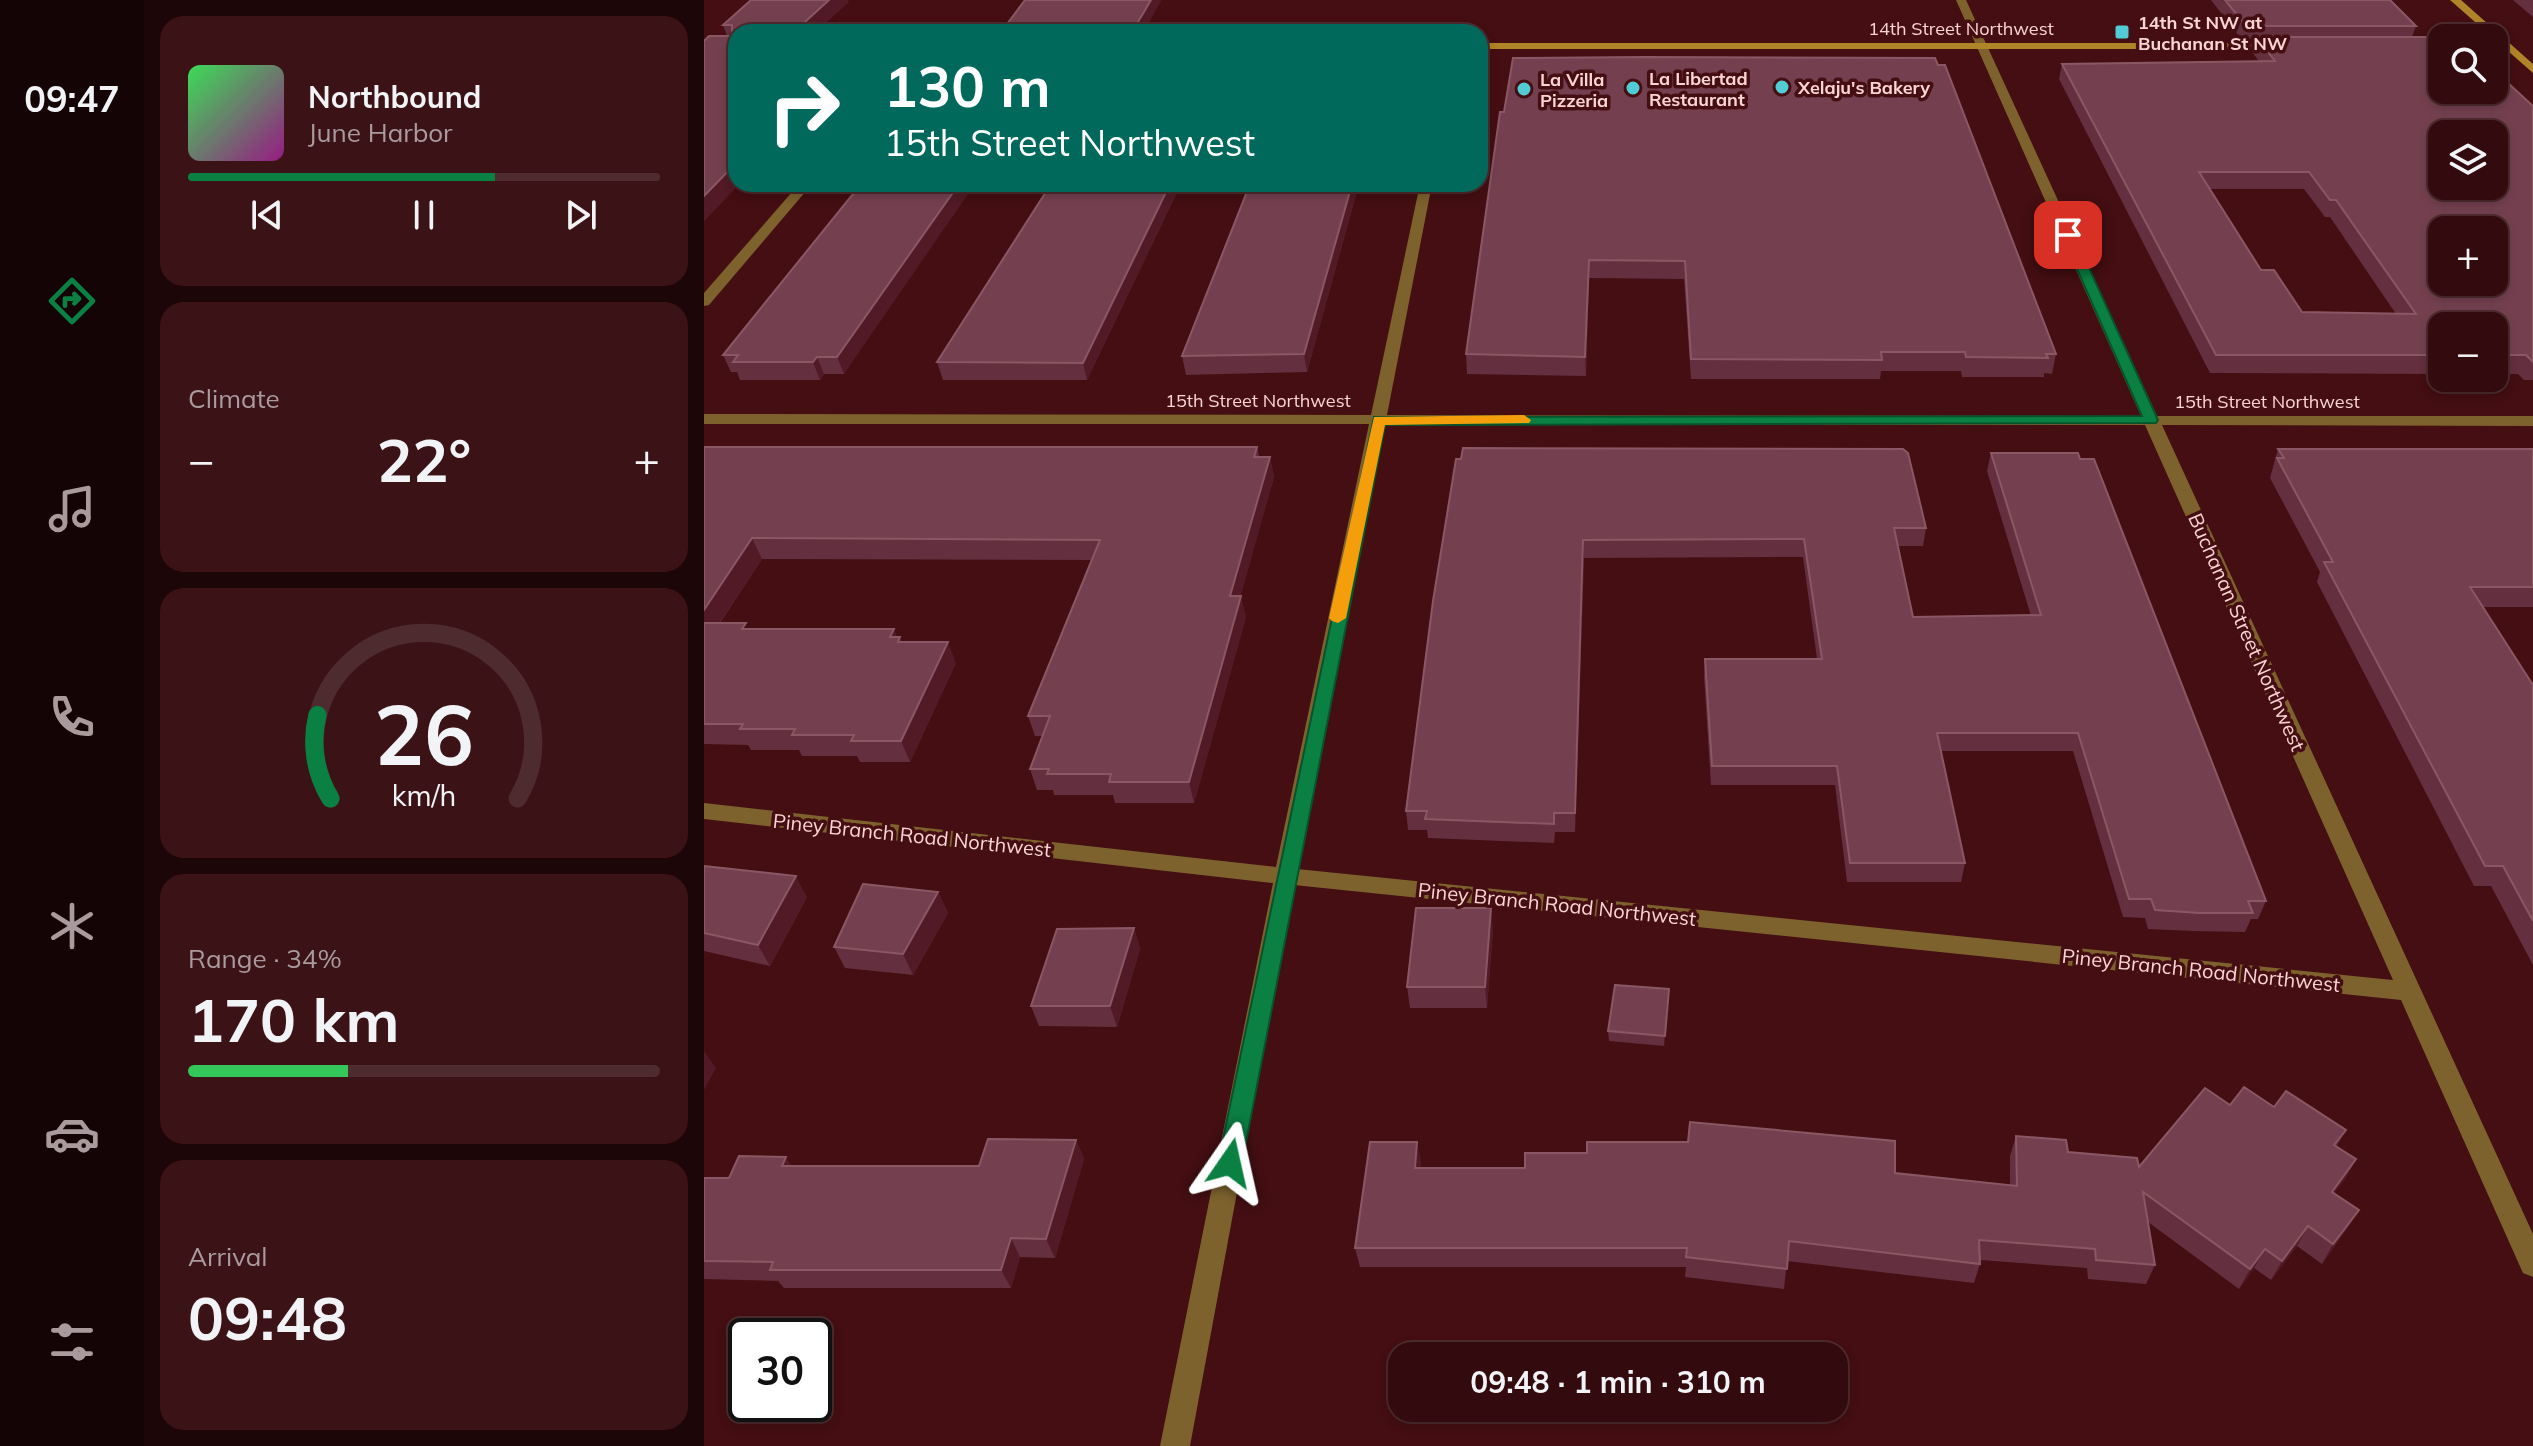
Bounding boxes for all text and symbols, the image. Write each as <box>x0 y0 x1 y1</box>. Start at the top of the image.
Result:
place label: 14th St NW at Buchanan St NW <box>2138 11 2287 55</box>
street label: 14th Street Northwest <box>1868 17 2054 40</box>
marker: 14th St NW at Buchanan St NW <box>2113 23 2131 41</box>
map controls <box>2428 24 2508 392</box>
button: search <box>2428 24 2508 104</box>
text: 130 m <box>884 51 1051 121</box>
icon: right <box>752 56 856 160</box>
place label: La Libertad Restaurant <box>1649 67 1748 111</box>
place label: La Villa Pizzeria <box>1540 68 1608 112</box>
text: 09:47 <box>24 76 120 121</box>
place label: Xelaju's Bakery <box>1797 76 1930 99</box>
text: Northbound <box>308 78 481 116</box>
marker: Xelaju's Bakery <box>1773 78 1791 96</box>
marker: La Libertad Restaurant <box>1624 79 1642 97</box>
marker: La Villa Pizzeria <box>1515 80 1533 98</box>
text: June Harbor <box>308 116 453 149</box>
text: 15th Street Northwest <box>884 120 1255 165</box>
button: layers <box>2428 120 2508 200</box>
icon: previous <box>245 193 289 237</box>
icon: pause <box>402 193 446 237</box>
icon: next <box>559 193 603 237</box>
pin <box>2034 201 2102 269</box>
icon: arrive <box>2046 213 2090 257</box>
button: + <box>2428 216 2508 296</box>
icon: directions <box>44 273 100 329</box>
button: − <box>2428 312 2508 392</box>
text: Climate <box>188 382 280 415</box>
street label: 15th Street Northwest <box>1165 389 1351 412</box>
street label: 15th Street Northwest <box>2174 390 2360 413</box>
text: 22° <box>377 422 471 497</box>
text: − <box>188 432 214 487</box>
text: + <box>634 432 660 487</box>
icon: music <box>44 481 100 537</box>
street label: Buchanan Street Northwest <box>2183 509 2311 755</box>
text: 26 <box>374 681 474 786</box>
icon: phone <box>44 689 100 745</box>
text: km/h <box>392 777 456 813</box>
street label: Piney Branch Road Northwest <box>772 808 1052 862</box>
street label: Piney Branch Road Northwest <box>1417 877 1697 931</box>
icon: climate <box>44 898 100 954</box>
text: Range · 34% <box>188 942 342 975</box>
street label: Piney Branch Road Northwest <box>2061 943 2341 997</box>
text: 170 km <box>188 982 400 1057</box>
icon: car <box>44 1106 100 1162</box>
position arrow <box>1188 1121 1272 1205</box>
text: Arrival <box>188 1240 268 1273</box>
text: 09:48 <box>188 1280 347 1355</box>
icon: filters <box>44 1314 100 1370</box>
speed limit sign: 30 <box>728 1318 832 1422</box>
text: 09:48 · 1 min · 310 m <box>1470 1363 1766 1401</box>

